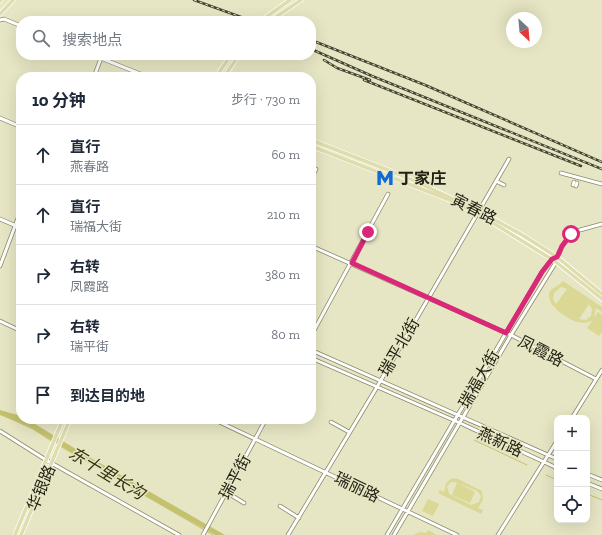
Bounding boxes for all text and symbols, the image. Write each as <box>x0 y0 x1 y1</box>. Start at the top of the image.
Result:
north arrow <box>506 12 542 48</box>
search box <box>16 16 316 60</box>
icon: search <box>30 27 52 49</box>
text: 搜索地点 <box>62 31 122 49</box>
text: 10 分钟 <box>32 90 86 110</box>
text: 步行 · 730 m <box>231 92 300 107</box>
text: 直行 <box>70 138 100 156</box>
icon: ahead <box>32 144 54 166</box>
text: 60 m <box>271 147 300 162</box>
text: 燕春路 <box>70 159 109 174</box>
metro station icon: 丁家庄 <box>375 168 395 188</box>
place label: 丁家庄 <box>398 169 446 188</box>
street label: 寅春路 <box>448 190 500 228</box>
text: 直行 <box>70 198 100 216</box>
icon: ahead <box>32 204 54 226</box>
text: 210 m <box>267 207 300 222</box>
text: 瑞福大街 <box>70 219 122 234</box>
route end <box>359 223 377 241</box>
route start <box>562 225 580 243</box>
text: 右转 <box>70 258 100 276</box>
icon: right <box>32 264 54 286</box>
text: 380 m <box>265 267 300 282</box>
text: 凤霞路 <box>70 279 109 294</box>
street label: 瑞平北街 <box>375 315 423 379</box>
text: 右转 <box>70 318 100 336</box>
icon: right <box>32 324 54 346</box>
text: 80 m <box>271 327 300 342</box>
street label: 凤霞路 <box>515 332 567 370</box>
text: 瑞平街 <box>70 339 109 354</box>
street label: 瑞福大街 <box>455 347 503 411</box>
icon: arrive <box>32 384 54 406</box>
text: 到达目的地 <box>70 387 145 405</box>
map controls <box>554 415 590 523</box>
button: + <box>554 415 590 451</box>
street label: 燕新路 <box>474 423 526 461</box>
water label: 东十里长沟 <box>65 443 150 504</box>
street label: 瑞平街 <box>215 451 255 503</box>
button: − <box>554 451 590 487</box>
street label: 华银路 <box>23 462 59 514</box>
street label: 瑞丽路 <box>331 468 383 506</box>
button: locate <box>554 487 590 523</box>

